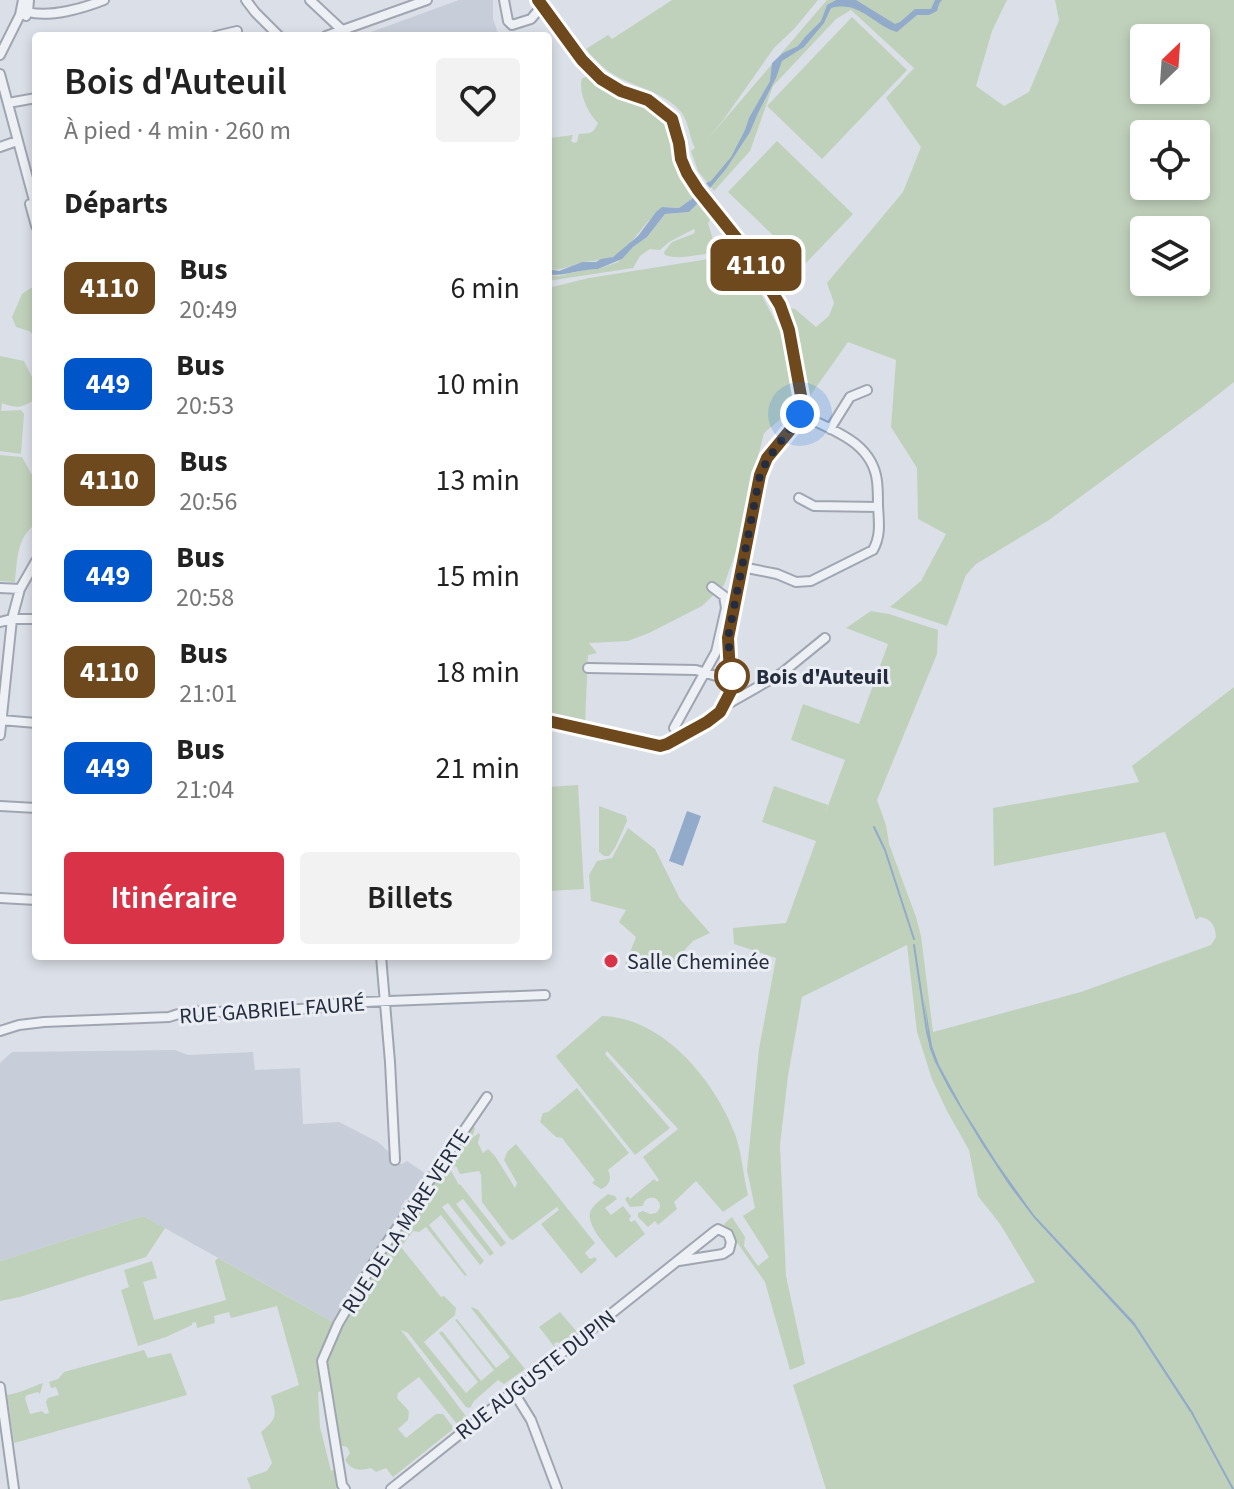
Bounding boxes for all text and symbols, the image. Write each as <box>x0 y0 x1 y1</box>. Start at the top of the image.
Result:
north arrow <box>1130 24 1210 104</box>
map controls <box>1130 24 1210 296</box>
text: Bois d'Auteuil <box>64 55 287 109</box>
button: heart <box>436 58 520 142</box>
text: À pied · 4 min · 260 m <box>64 112 291 149</box>
button: locate <box>1130 120 1210 200</box>
text: Départs <box>64 182 168 225</box>
button: layers <box>1130 216 1210 296</box>
line badge: 4110 <box>700 239 812 291</box>
text: 4110 <box>726 245 786 285</box>
text: Bus <box>179 248 228 291</box>
text: 6 min <box>450 267 520 310</box>
text: 4110 <box>80 268 139 308</box>
text: 20:49 <box>179 291 237 328</box>
text: Bus <box>176 344 224 387</box>
text: 10 min <box>436 363 520 406</box>
text: 449 <box>86 364 130 404</box>
text: 20:53 <box>176 387 234 424</box>
your location <box>780 394 820 434</box>
text: Bus <box>179 440 228 483</box>
text: 13 min <box>436 459 520 502</box>
text: 4110 <box>80 460 139 500</box>
text: 20:56 <box>179 483 237 520</box>
text: Bus <box>176 536 224 579</box>
text: 15 min <box>436 555 520 598</box>
text: 449 <box>86 556 130 596</box>
text: 20:58 <box>176 579 234 616</box>
text: Bus <box>179 632 228 675</box>
text: 18 min <box>436 651 520 694</box>
text: 4110 <box>80 652 139 692</box>
marker: Bois d'Auteuil <box>715 659 749 693</box>
place label: Bois d'Auteuil <box>756 661 889 693</box>
text: 21:01 <box>179 675 237 712</box>
text: Bus <box>176 728 224 771</box>
text: 21 min <box>436 747 520 790</box>
text: 449 <box>86 748 130 788</box>
text: 21:04 <box>176 771 234 808</box>
button: Itinéraire <box>64 852 284 944</box>
button: Billets <box>300 852 520 944</box>
place label: Salle Cheminée <box>627 946 769 978</box>
marker: Salle Cheminée <box>602 952 620 970</box>
street label: RUE GABRIEL FAURÉ <box>178 988 366 1032</box>
street label: RUE DE LA MARE VERTE <box>334 1123 478 1320</box>
street label: RUE AUGUSTE DUPIN <box>449 1302 622 1448</box>

